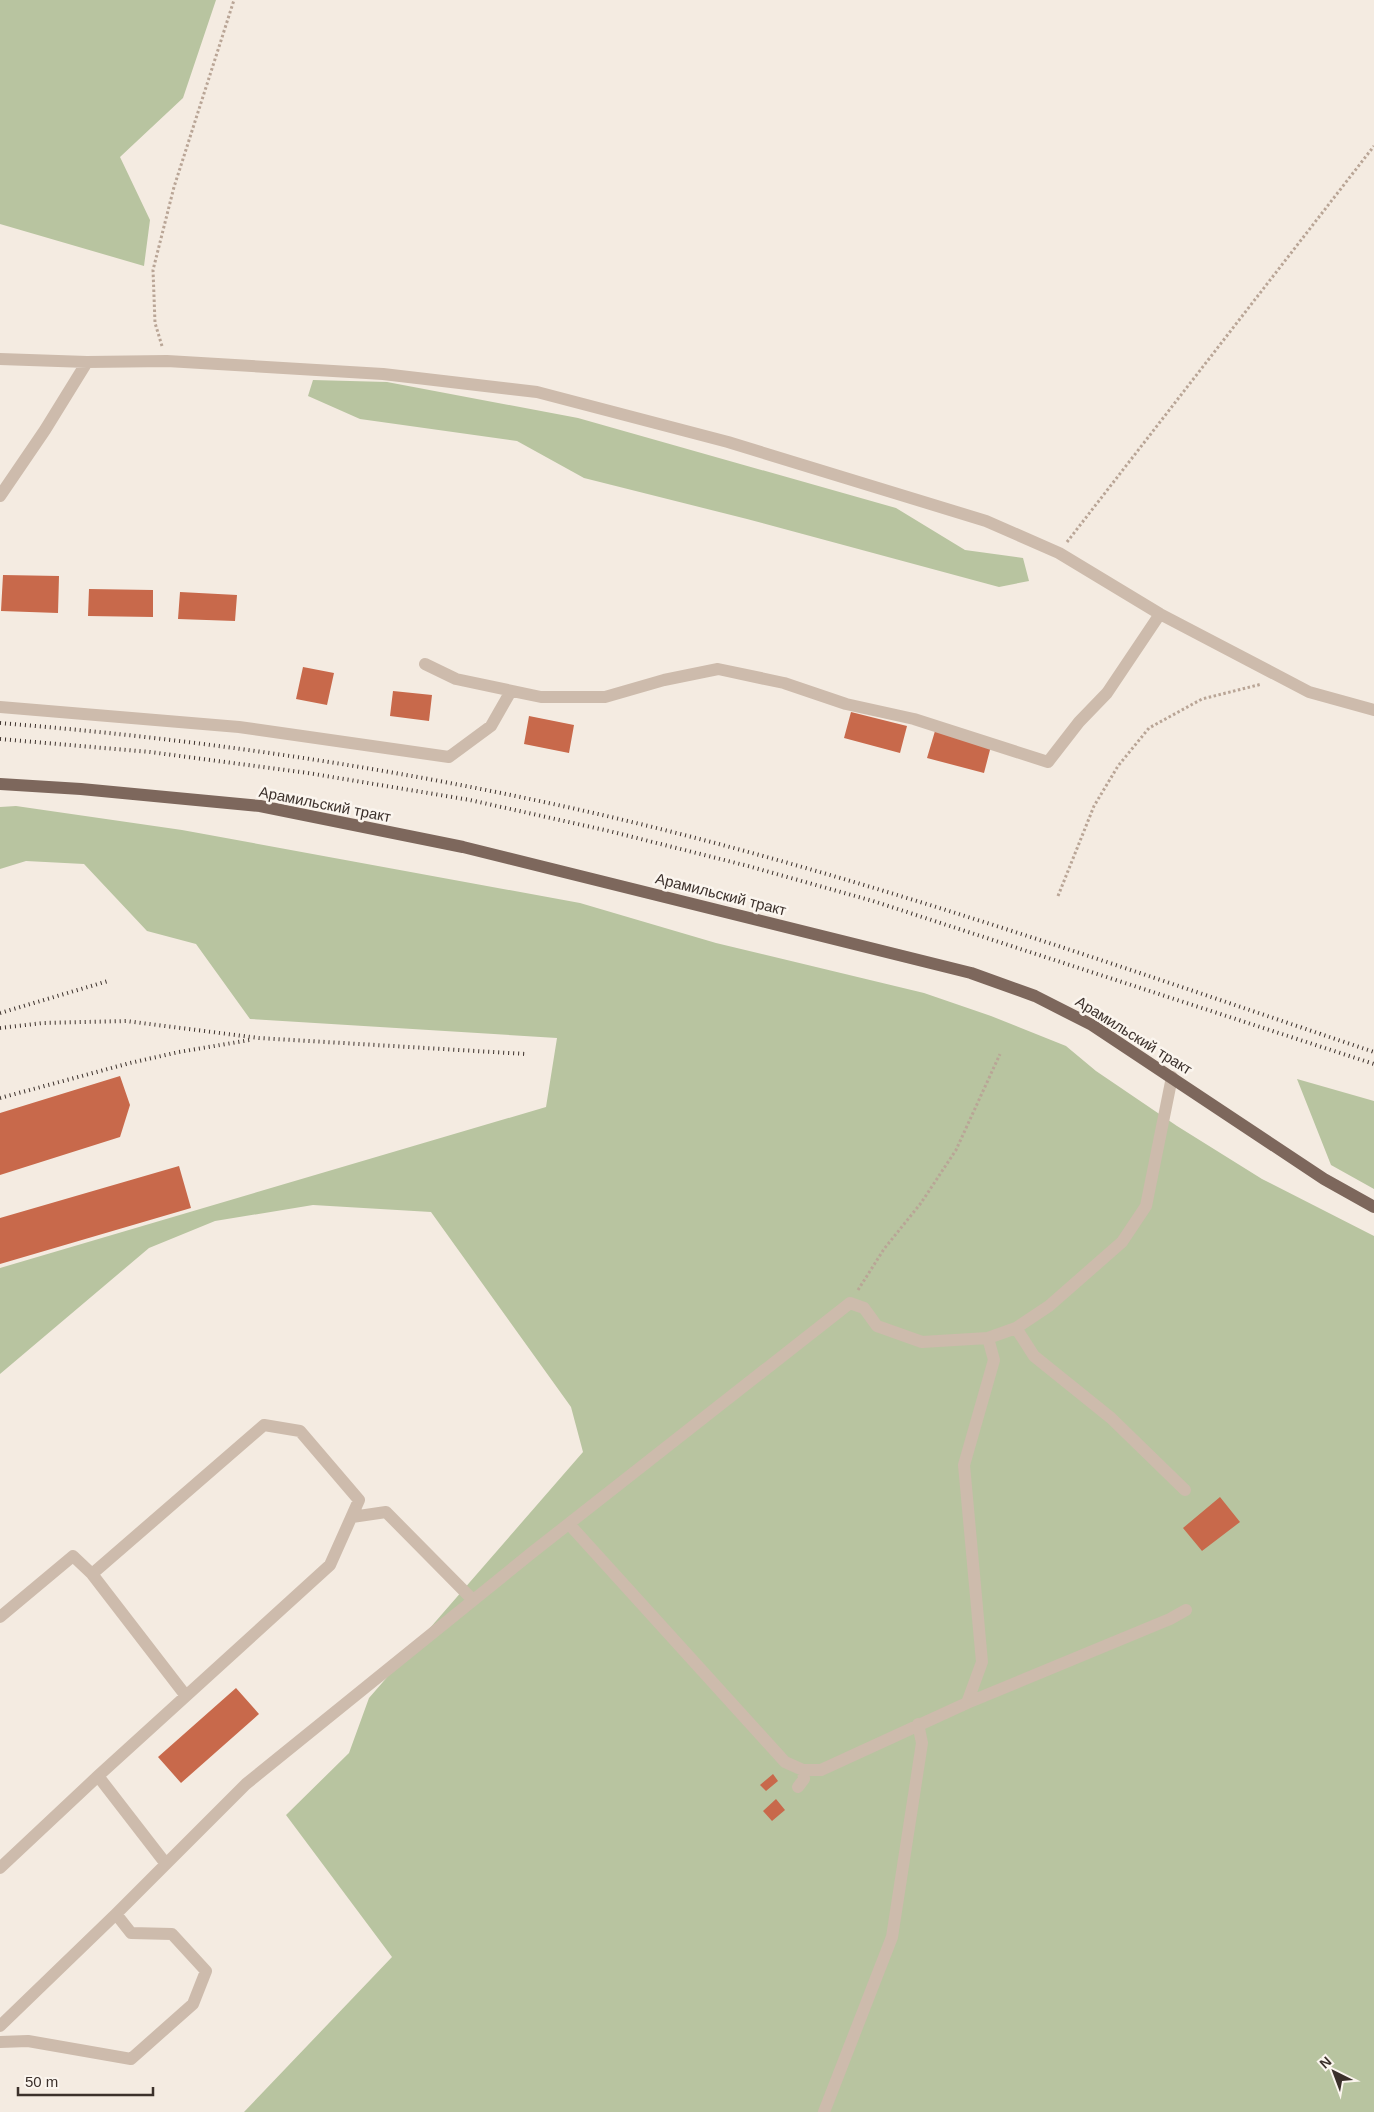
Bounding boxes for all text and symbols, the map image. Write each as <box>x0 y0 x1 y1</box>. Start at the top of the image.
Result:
street label: Арамильский тракт <box>258 783 393 825</box>
street label: Арамильский тракт <box>654 870 788 918</box>
street label: Арамильский тракт <box>1073 992 1195 1078</box>
north arrow <box>1309 2047 1359 2097</box>
text: N <box>1316 2053 1334 2072</box>
scale bar <box>18 2064 152 2096</box>
text: 50 m <box>25 2073 58 2090</box>

